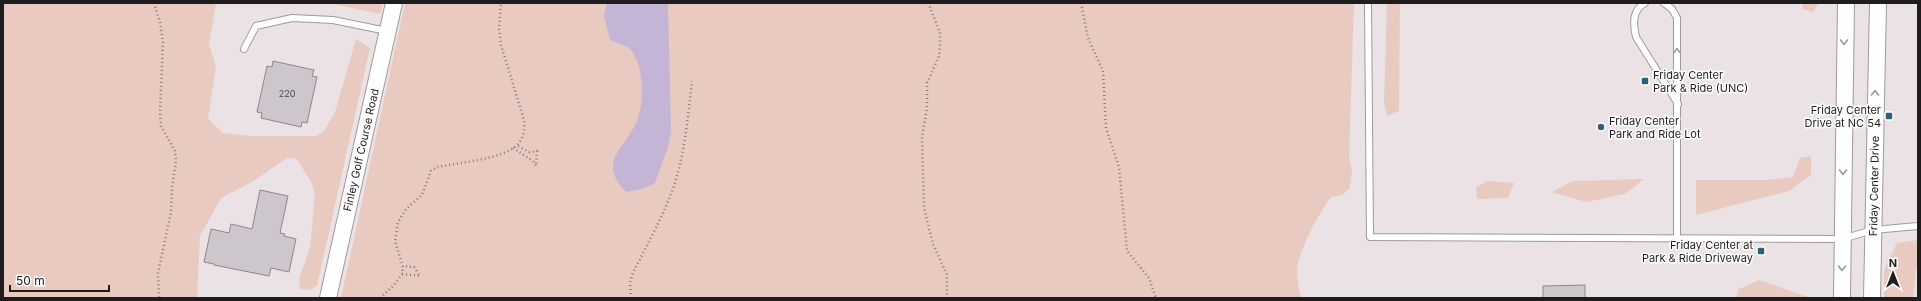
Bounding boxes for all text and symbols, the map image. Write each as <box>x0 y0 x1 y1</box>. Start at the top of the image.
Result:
one-way arrow <box>1840 39 1848 45</box>
one-way arrow <box>1673 48 1681 54</box>
place label: Friday Center Park & Ride (UNC) <box>1653 68 1748 95</box>
marker: Friday Center Park & Ride (UNC) <box>1640 76 1650 86</box>
street label: Finley Golf Course Road <box>340 87 382 213</box>
house number: 220 <box>279 88 296 99</box>
one-way arrow <box>1871 90 1879 96</box>
place label: Friday Center Drive at NC 54 <box>1805 103 1881 130</box>
marker: Friday Center Drive at NC 54 <box>1884 111 1894 121</box>
place label: Friday Center Park and Ride Lot <box>1609 114 1701 141</box>
marker: Friday Center Park and Ride Lot <box>1596 122 1606 132</box>
street label: Friday Center Drive <box>1866 136 1882 236</box>
one-way arrow <box>1839 169 1847 175</box>
place label: Friday Center at Park & Ride Driveway <box>1642 238 1753 265</box>
marker: Friday Center at Park & Ride Driveway <box>1756 246 1766 256</box>
north arrow <box>1873 253 1913 293</box>
text: N <box>1889 256 1897 270</box>
one-way arrow <box>1838 265 1846 271</box>
scale bar <box>10 267 109 293</box>
text: 50 m <box>16 273 45 288</box>

